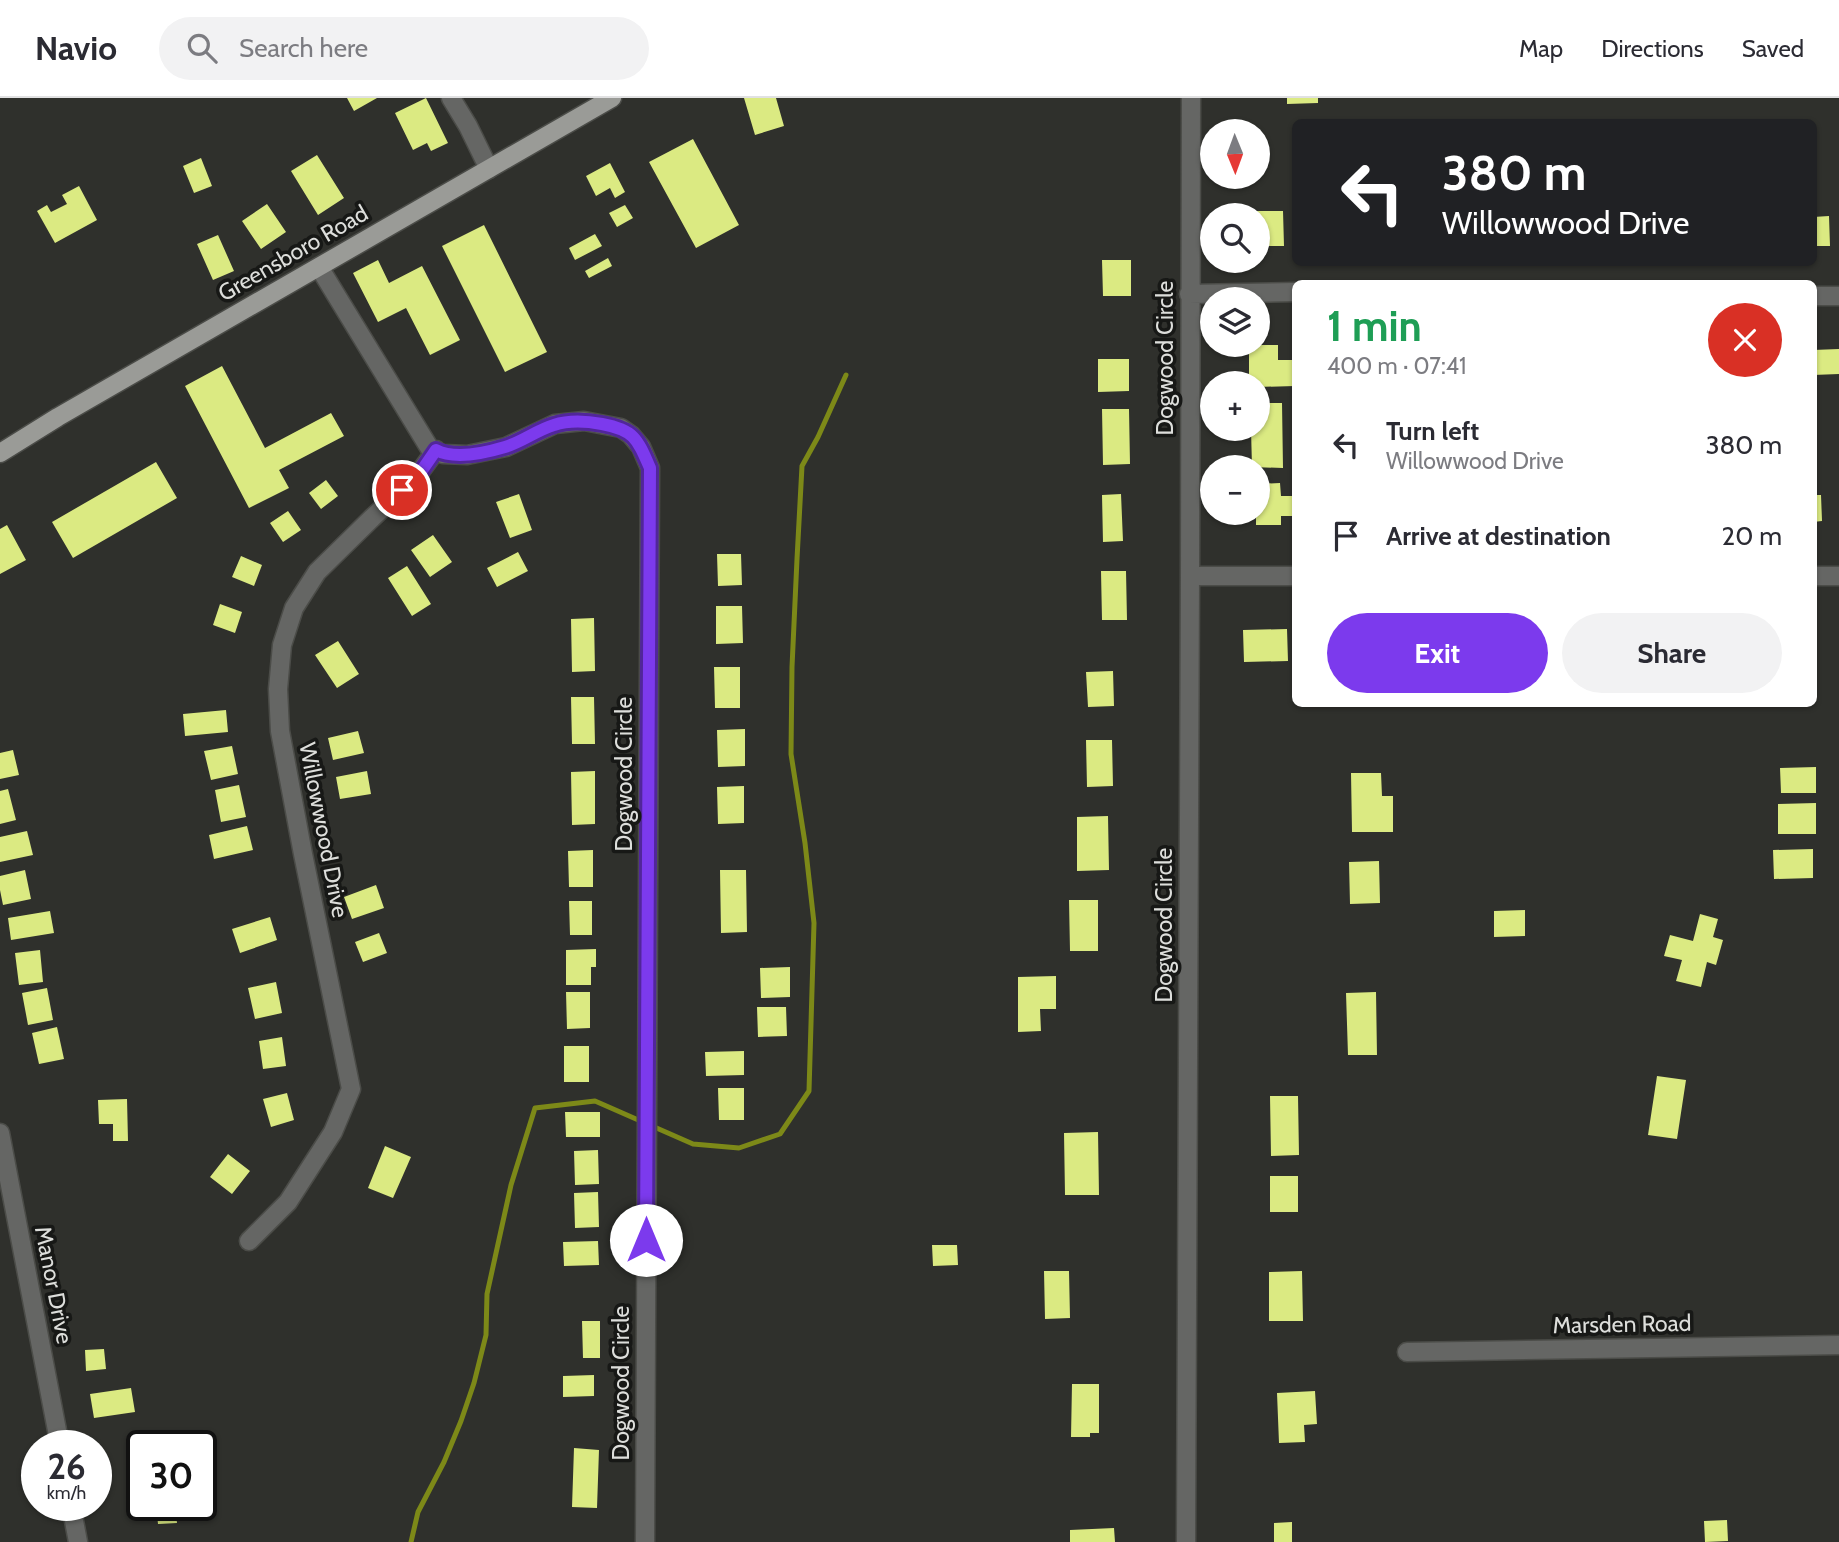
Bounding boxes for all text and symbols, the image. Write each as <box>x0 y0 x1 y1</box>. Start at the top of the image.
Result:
search box <box>159 17 649 80</box>
text: Navio <box>35 28 117 68</box>
icon: search <box>183 29 221 67</box>
text: Search here <box>239 32 368 64</box>
text: Map <box>1519 34 1563 63</box>
text: Directions <box>1601 34 1704 63</box>
text: Saved <box>1742 34 1804 63</box>
north arrow <box>1200 119 1270 189</box>
map controls <box>1200 119 1270 525</box>
text: 380 m <box>1442 143 1586 202</box>
icon: left <box>1327 147 1418 238</box>
street label: Greensboro Road <box>213 199 373 307</box>
button: search <box>1200 203 1270 273</box>
text: Willowwood Drive <box>1442 203 1689 242</box>
street label: Dogwood Circle <box>1151 280 1179 435</box>
button: layers <box>1200 287 1270 357</box>
text: 1 min <box>1327 300 1422 352</box>
button: close <box>1708 303 1782 377</box>
text: 400 m · 07:41 <box>1327 352 1467 380</box>
button: + <box>1200 371 1270 441</box>
text: Turn left <box>1386 415 1479 447</box>
icon: left <box>1327 426 1365 464</box>
text: 380 m <box>1705 429 1782 461</box>
text: Willowwood Drive <box>1386 447 1564 475</box>
button: − <box>1200 455 1270 525</box>
pin <box>372 460 432 520</box>
icon: arrive <box>383 471 421 509</box>
icon: arrive <box>1327 517 1365 555</box>
text: Arrive at destination <box>1386 520 1611 552</box>
text: 20 m <box>1722 520 1782 552</box>
button: Exit <box>1327 613 1548 693</box>
button: Share <box>1562 613 1782 693</box>
street label: Dogwood Circle <box>610 696 638 851</box>
street label: Willowwood Drive <box>293 740 355 920</box>
street label: Dogwood Circle <box>1150 847 1178 1002</box>
position arrow <box>609 1203 683 1277</box>
street label: Manor Drive <box>29 1224 79 1346</box>
street label: Dogwood Circle <box>607 1305 635 1460</box>
street label: Marsden Road <box>1552 1309 1692 1339</box>
speed limit sign: 30 <box>126 1430 217 1521</box>
text: 26 <box>47 1445 86 1488</box>
text: km/h <box>47 1482 86 1504</box>

